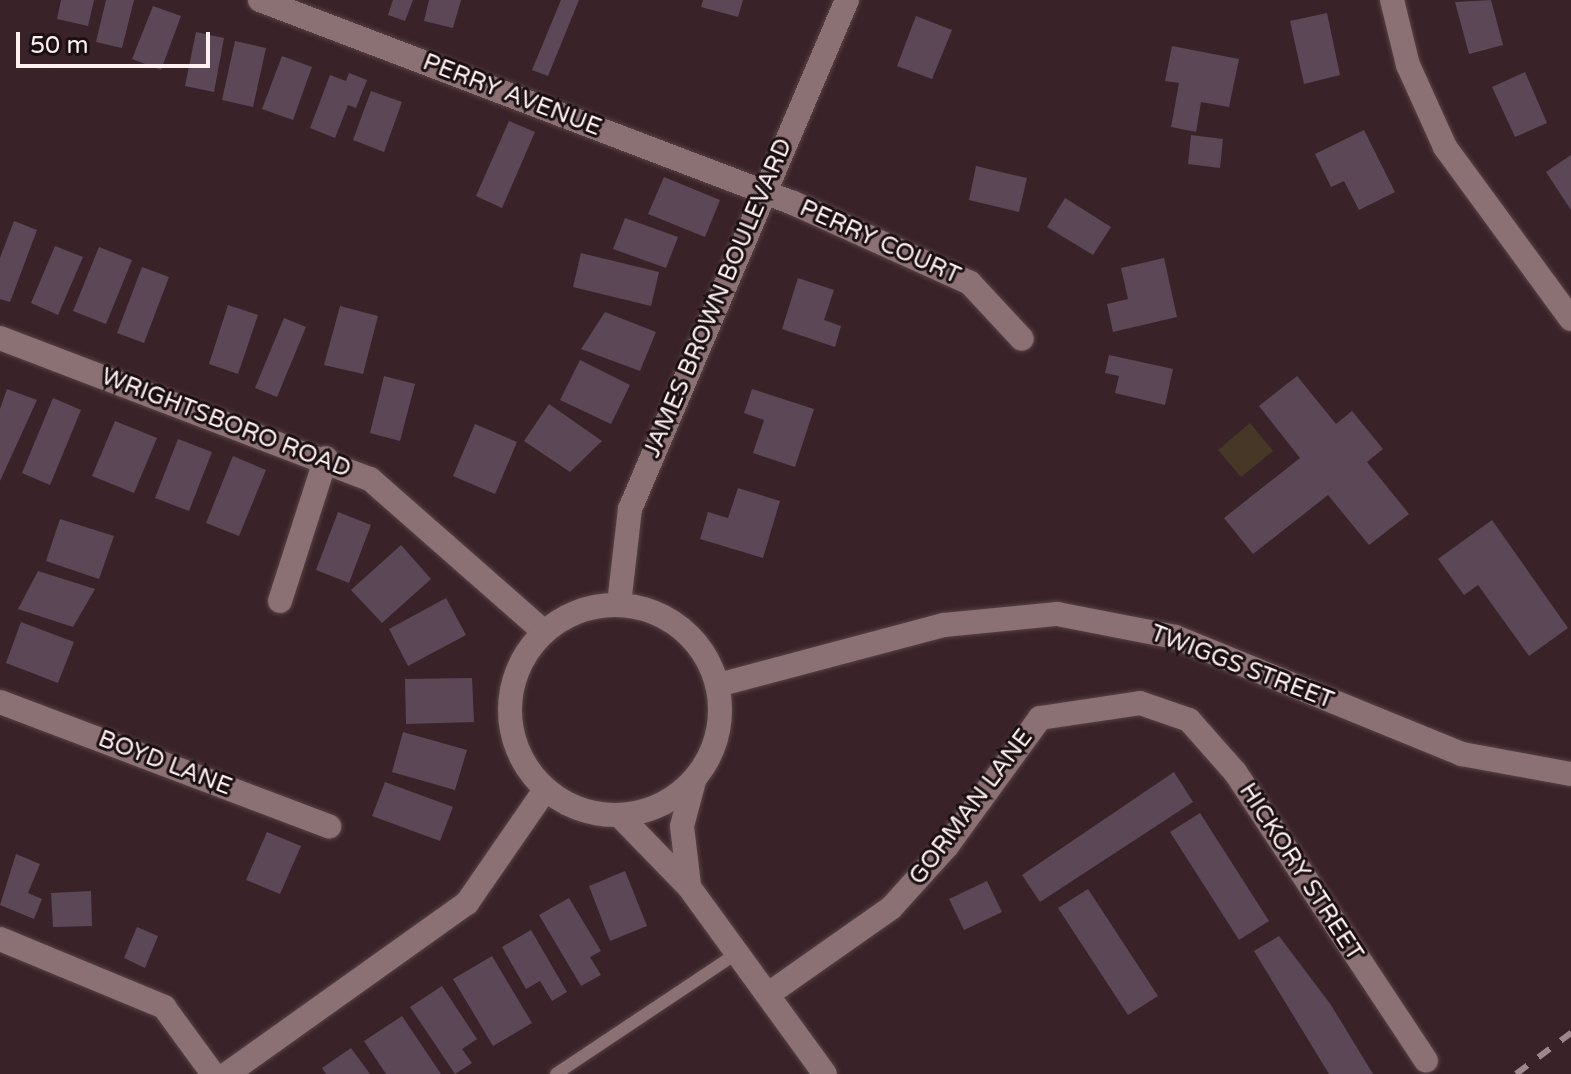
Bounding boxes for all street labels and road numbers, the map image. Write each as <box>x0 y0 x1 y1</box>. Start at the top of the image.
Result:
street label: PERRY AVENUE <box>419 48 605 142</box>
street label: JAMES BROWN BOULEVARD <box>638 134 798 462</box>
street label: PERRY COURT <box>795 194 965 290</box>
street label: WRIGHTSBORO ROAD <box>97 362 355 484</box>
street label: TWIGGS STREET <box>1146 619 1338 715</box>
street label: BOYD LANE <box>94 724 236 802</box>
street label: GORMAN LANE <box>903 724 1039 890</box>
street label: HICKORY STREET <box>1233 778 1369 966</box>

